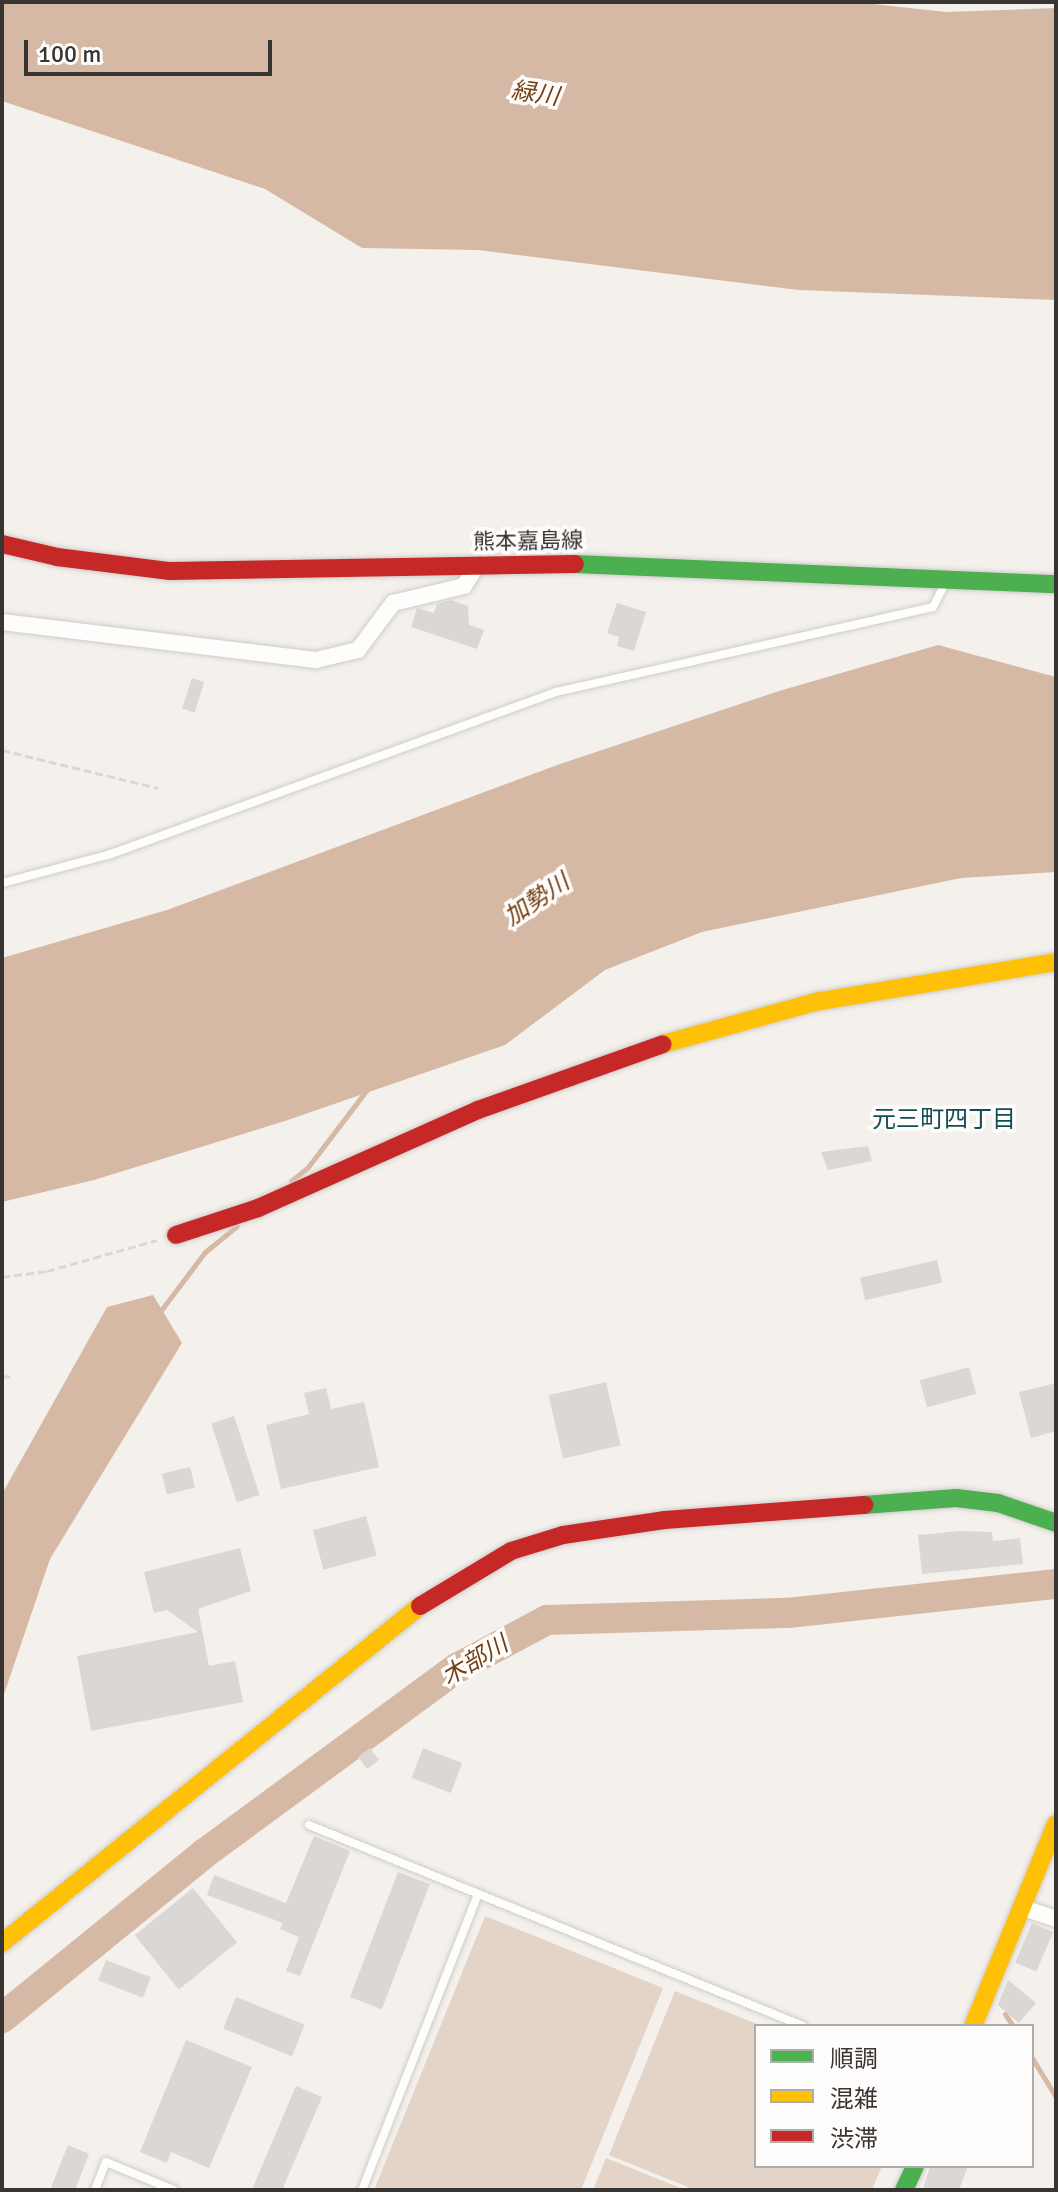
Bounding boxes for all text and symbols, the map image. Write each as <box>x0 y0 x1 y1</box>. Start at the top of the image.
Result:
scale bar <box>28 24 276 74</box>
text: 100 m <box>38 39 101 69</box>
water label: 緑川 <box>509 76 561 112</box>
street label: 熊本嘉島線 <box>473 527 583 555</box>
water label: 加勢川 <box>499 868 575 932</box>
district label: 元三町四丁目 <box>872 1106 1016 1134</box>
water label: 木部川 <box>437 1630 513 1692</box>
legend <box>754 2024 1034 2168</box>
text: 順調 <box>830 2044 878 2074</box>
text: 混雑 <box>830 2084 878 2114</box>
text: 渋滞 <box>830 2124 878 2154</box>

